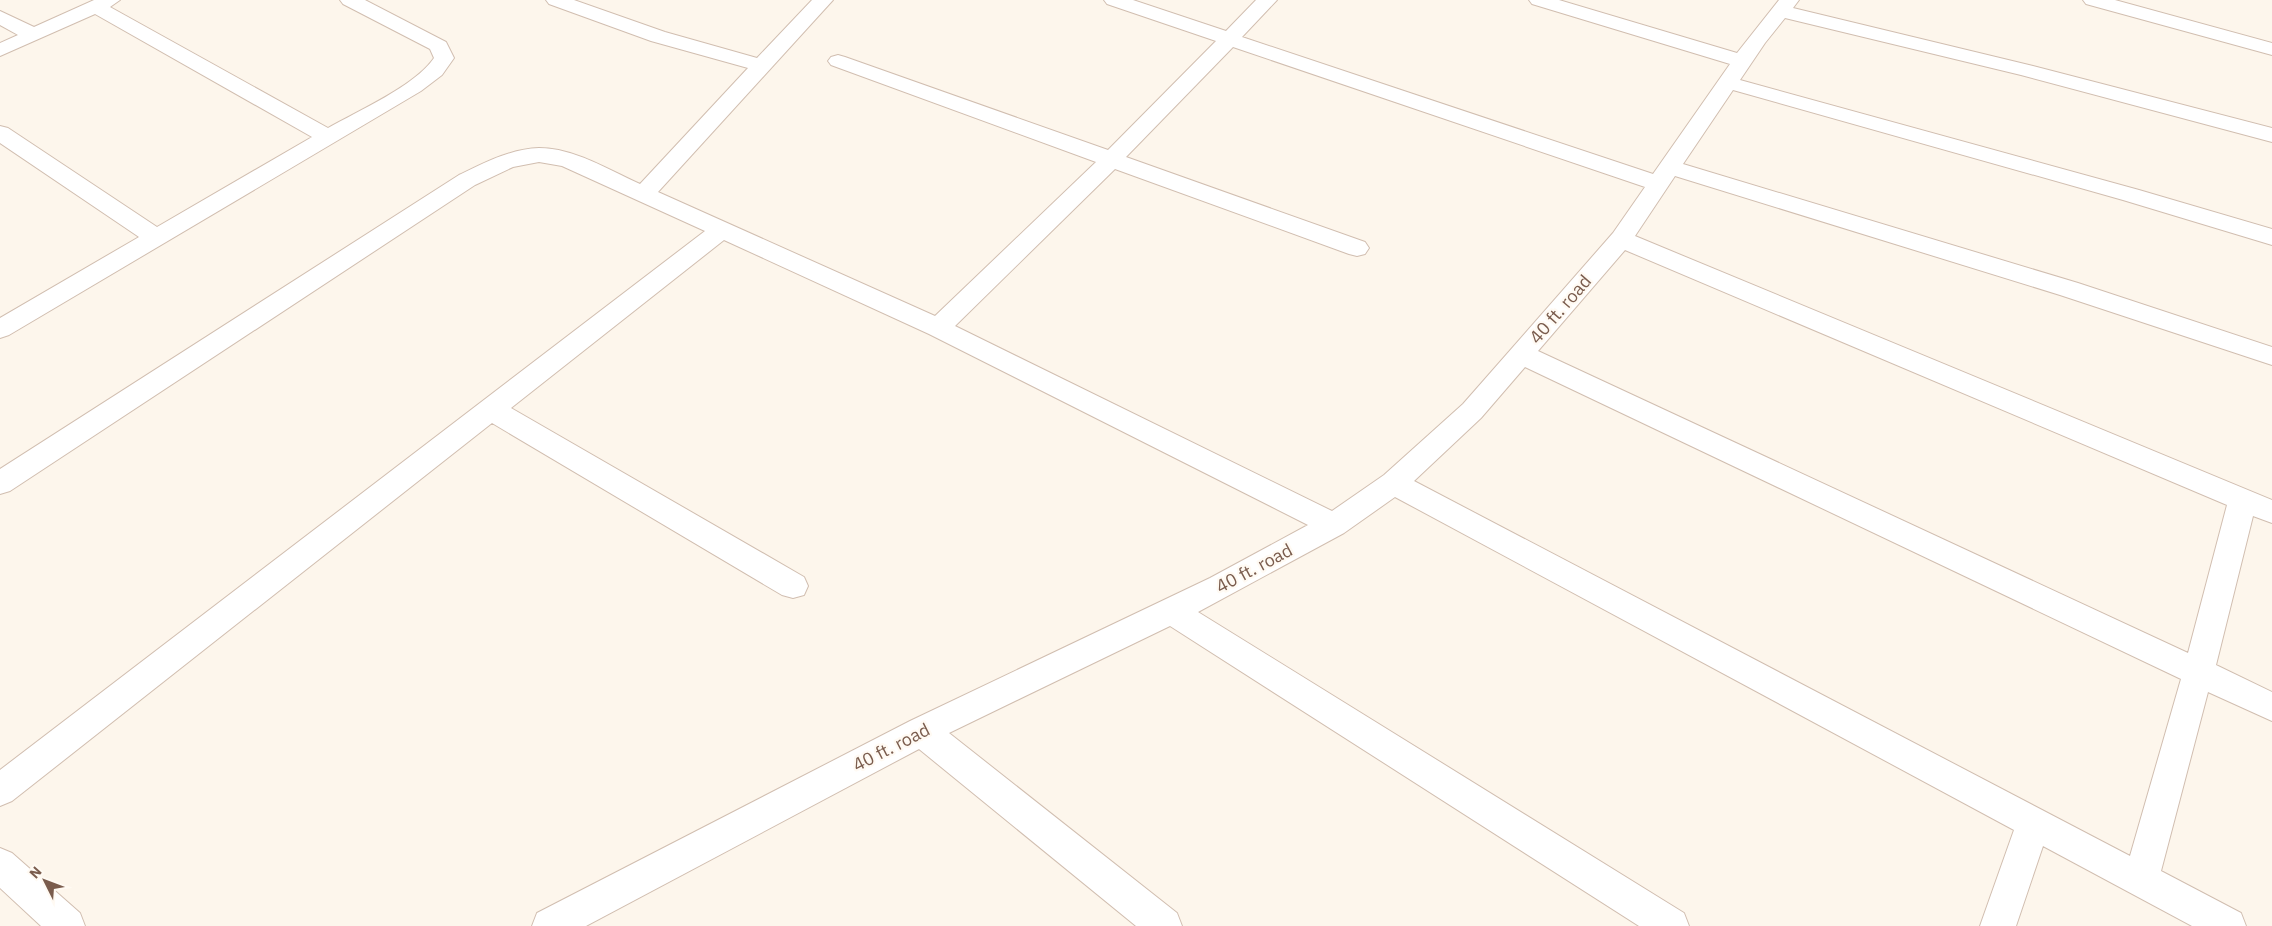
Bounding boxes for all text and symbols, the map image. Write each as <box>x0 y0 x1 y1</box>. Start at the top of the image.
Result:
street label: 40 ft. road <box>1524 270 1596 348</box>
street label: 40 ft. road <box>1212 538 1296 598</box>
street label: 40 ft. road <box>848 718 934 776</box>
north arrow <box>20 856 70 906</box>
text: N <box>25 863 45 882</box>

